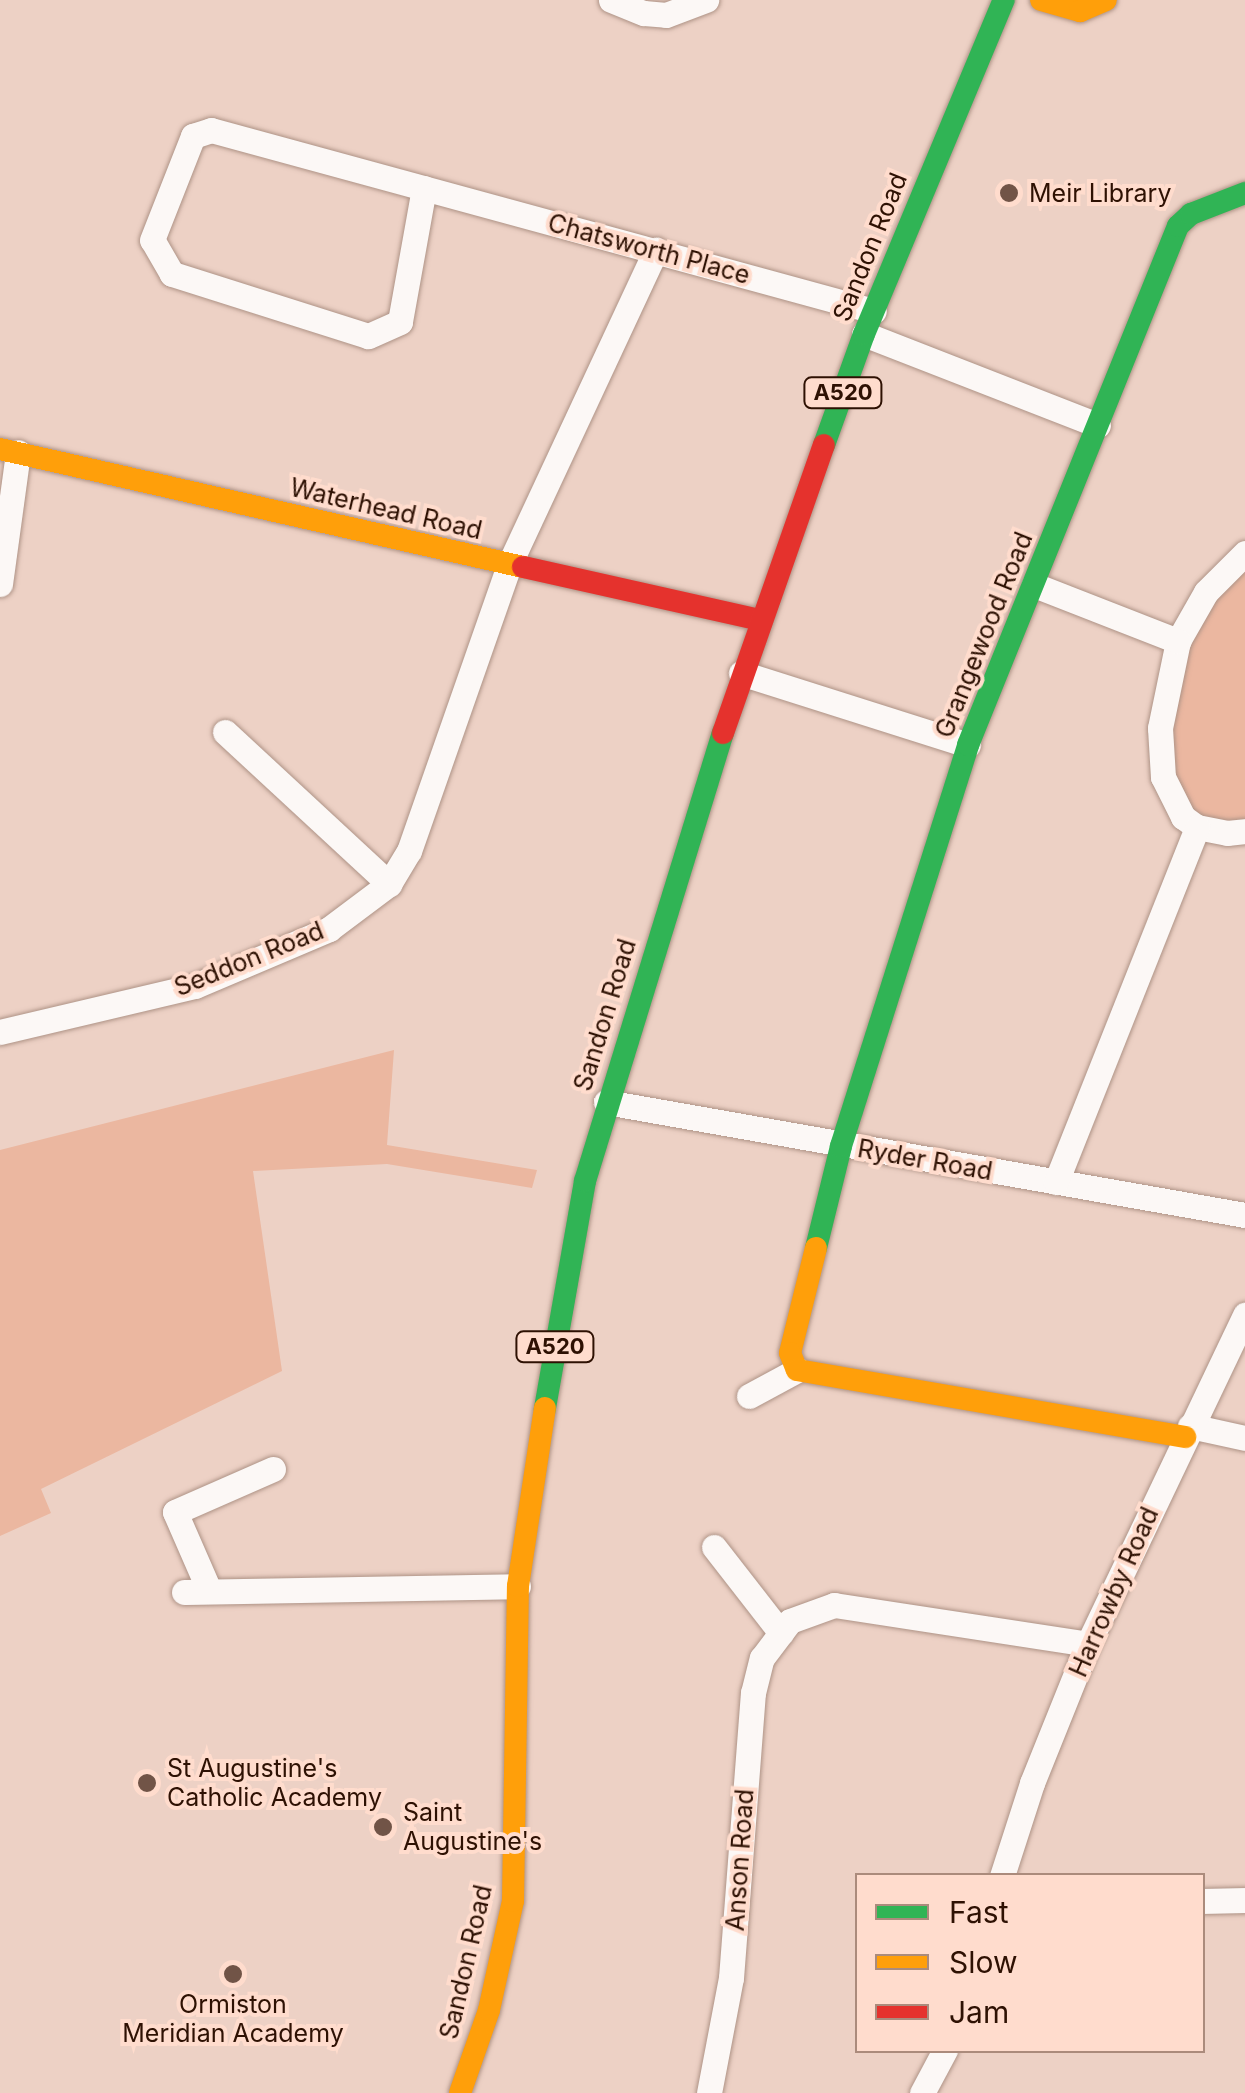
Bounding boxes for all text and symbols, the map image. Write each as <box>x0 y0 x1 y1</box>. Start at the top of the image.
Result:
street label: Sandon Road <box>827 168 913 326</box>
place label: Meir Library <box>1029 178 1171 208</box>
marker: Meir Library <box>998 182 1020 204</box>
street label: Chatsworth Place <box>545 208 753 290</box>
road number: A520 <box>803 376 883 410</box>
street label: Waterhead Road <box>287 472 485 546</box>
street label: Grangewood Road <box>929 528 1039 742</box>
street label: Seddon Road <box>170 915 328 1003</box>
street label: Sandon Road <box>568 935 642 1095</box>
street label: Ryder Road <box>855 1133 995 1187</box>
road number: A520 <box>515 1330 595 1364</box>
street label: Harrowby Road <box>1063 1502 1165 1682</box>
place label: St Augustine's Catholic Academy <box>167 1754 382 1813</box>
marker: St Augustine's Catholic Academy <box>136 1772 158 1794</box>
street label: Anson Road <box>720 1788 760 1932</box>
place label: Saint Augustine's <box>403 1798 542 1857</box>
marker: Saint Augustine's <box>372 1816 394 1838</box>
legend <box>855 1873 1205 2053</box>
street label: Sandon Road <box>434 1882 498 2042</box>
text: Fast <box>949 1894 1008 1930</box>
text: Slow <box>949 1944 1018 1980</box>
marker: Ormiston Meridian Academy <box>222 1963 244 1985</box>
place label: Ormiston Meridian Academy <box>122 1990 344 2049</box>
text: Jam <box>949 1994 1009 2030</box>

